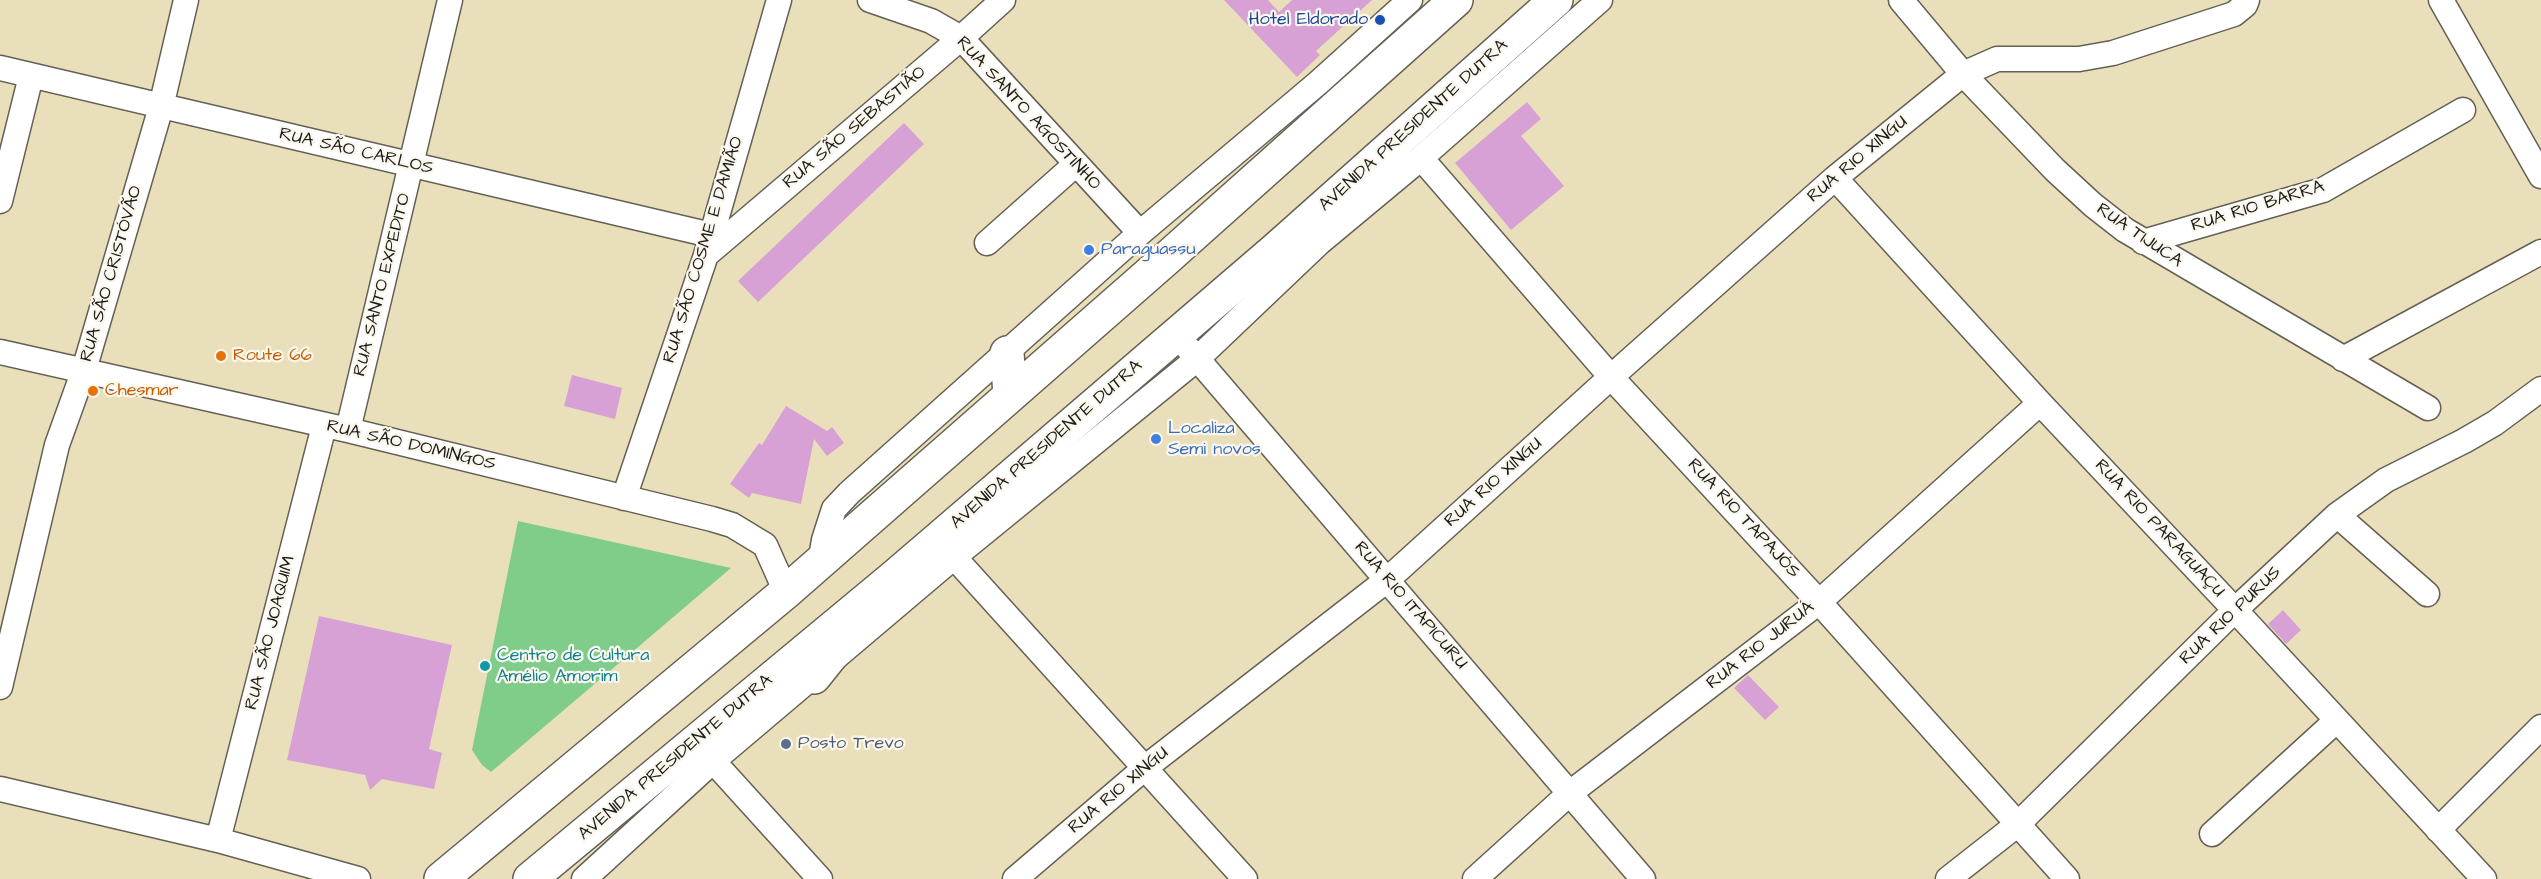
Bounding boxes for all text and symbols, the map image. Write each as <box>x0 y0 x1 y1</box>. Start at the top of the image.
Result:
place label: Hotel Eldorado <box>1249 9 1368 31</box>
marker: Hotel Eldorado <box>1373 13 1387 27</box>
street label: RUA SANTO AGOSTINHO <box>951 33 1105 195</box>
street label: AVENIDA PRESIDENTE DUTRA <box>1315 35 1513 217</box>
street label: RUA SÃO SEBASTIÃO <box>779 62 931 194</box>
street label: RUA RIO XINGU <box>1804 112 1912 208</box>
street label: RUA SÃO CARLOS <box>277 124 435 180</box>
street label: RUA SÃO COSME E DAMIÃO <box>659 134 749 366</box>
street label: RUA RIO BARRA <box>2189 176 2327 238</box>
street label: RUA SÃO CRISTÓVÃO <box>77 184 147 364</box>
street label: RUA SANTO EXPEDITO <box>350 191 416 379</box>
street label: RUA TIJUCA <box>2092 199 2186 273</box>
place label: Paraguassu <box>1101 239 1196 261</box>
marker: Paraguassu <box>1082 243 1096 257</box>
place label: Route 66 <box>233 345 312 367</box>
marker: Route 66 <box>214 349 228 363</box>
street label: AVENIDA PRESIDENTE DUTRA <box>947 356 1147 534</box>
place label: Chesmar <box>105 380 179 402</box>
marker: Chesmar <box>86 384 100 398</box>
street label: RUA SÃO DOMINGOS <box>324 416 498 476</box>
place label: Localiza Semi novos <box>1168 418 1261 460</box>
marker: Localiza Semi novos <box>1149 432 1163 446</box>
street label: RUA RIO XINGU <box>1441 434 1547 532</box>
street label: RUA RIO TAPAJÓS <box>1682 455 1804 583</box>
street label: RUA RIO PARAGUAÇU <box>2089 456 2229 602</box>
street label: RUA RIO ITAPICURU <box>1349 538 1471 674</box>
street label: RUA SÃO JOAQUIM <box>241 554 301 712</box>
street label: RUA RIO PURUS <box>2176 562 2286 670</box>
street label: RUA RIO JURUÁ <box>1703 597 1819 695</box>
place label: Centro de Cultura Amélio Amorim <box>497 645 649 688</box>
marker: Centro de Cultura Amélio Amorim <box>478 659 492 673</box>
street label: AVENIDA PRESIDENTE DUTRA <box>574 670 778 846</box>
place label: Posto Trevo <box>798 733 904 755</box>
marker: Posto Trevo <box>779 737 793 751</box>
street label: RUA RIO XINGU <box>1065 743 1173 839</box>

